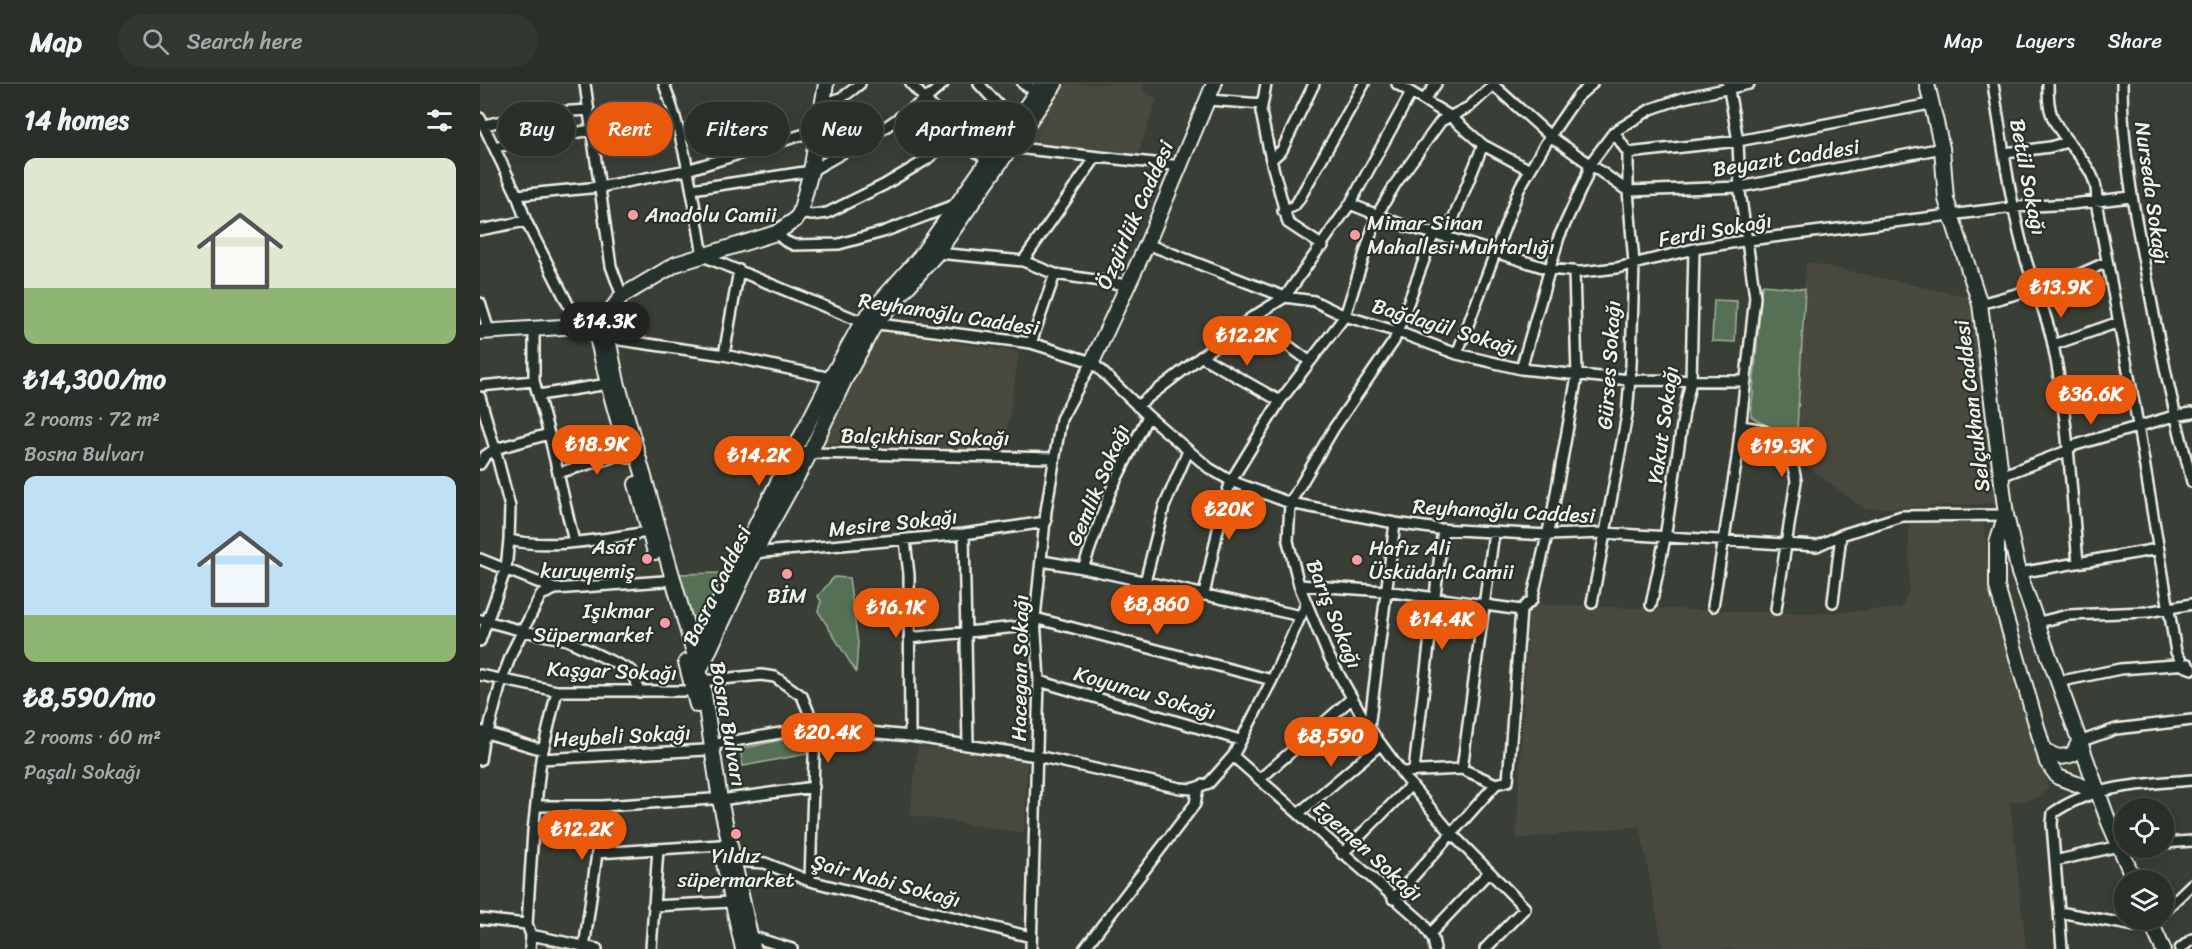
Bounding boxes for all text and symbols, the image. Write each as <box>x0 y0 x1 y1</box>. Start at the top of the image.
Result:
search box <box>118 14 538 68</box>
text: Map <box>30 17 82 66</box>
text: Search here <box>187 22 303 61</box>
text: Map <box>1944 22 1983 60</box>
text: Layers <box>2016 22 2075 60</box>
text: Share <box>2108 22 2162 60</box>
icon: search <box>139 25 172 58</box>
text: 14 homes <box>24 97 129 143</box>
chip: Buy <box>498 102 575 156</box>
chip: Rent <box>587 102 673 156</box>
chip: Filters <box>685 102 789 156</box>
chip: New <box>801 102 883 156</box>
chip: Apartment <box>895 102 1036 156</box>
icon: filters <box>423 104 456 137</box>
street label: Betül Sokağı <box>1998 116 2058 239</box>
street label: Nurseda Sokağı <box>2123 119 2181 267</box>
street label: Beyazıt Caddesi <box>1710 127 1863 188</box>
street label: Özgürlük Caddesi <box>1085 133 1185 296</box>
place label: Anadolu Camii <box>644 196 778 234</box>
icon: home <box>186 197 294 305</box>
street label: Ferdi Sokağı <box>1655 201 1775 259</box>
place label: Mimar Sinan Mahallesi Muhtarlığı <box>1367 204 1555 266</box>
marker: Anadolu Camii <box>626 208 640 222</box>
marker: Mimar Sinan Mahallesi Muhtarlığı <box>1348 228 1362 242</box>
pin: ₺13.9K <box>2012 268 2110 319</box>
text: ₺13.9K <box>2030 270 2092 305</box>
street label: Reyhanoğlu Caddesi <box>856 281 1043 347</box>
street label: Bağdagül Sokağı <box>1367 287 1523 367</box>
street label: Gürses Sokağı <box>1586 299 1632 431</box>
pin: ₺14.3K <box>556 302 654 353</box>
text: ₺14.3K <box>574 304 636 339</box>
pin: ₺12.2K <box>1198 316 1296 367</box>
street label: Selçukhan Caddesi <box>1942 317 2001 494</box>
text: ₺12.2K <box>1217 318 1277 353</box>
text: ₺14,300/mo <box>24 356 166 402</box>
street label: Yakut Sokağı <box>1636 363 1690 486</box>
pin: ₺36.6K <box>2042 375 2140 426</box>
text: ₺36.6K <box>2060 377 2122 412</box>
text: 2 rooms · 72 m² <box>24 402 160 437</box>
street label: Balçıkhisar Sokağı <box>840 417 1010 457</box>
street label: Gemlik Sokağı <box>1055 418 1141 552</box>
pin: ₺18.9K <box>548 425 646 476</box>
text: ₺18.9K <box>566 427 628 462</box>
pin: ₺19.3K <box>1733 427 1831 478</box>
text: ₺19.3K <box>1751 429 1813 464</box>
pin: ₺14.2K <box>710 436 808 487</box>
text: Bosna Bulvarı <box>24 437 144 472</box>
text: ₺14.2K <box>728 438 790 473</box>
street label: Reyhanoğlu Caddesi <box>1412 487 1597 535</box>
pin: ₺20K <box>1193 490 1265 541</box>
text: ₺20K <box>1205 492 1253 527</box>
street label: Mesire Sokağı <box>827 497 960 549</box>
icon: home <box>186 515 294 623</box>
street label: Basra Caddesi <box>671 518 763 653</box>
place label: Asaf kuruyemiş <box>540 528 638 590</box>
place label: Hafız Ali Üsküdarlı Camii <box>1369 529 1515 591</box>
marker: Asaf kuruyemiş <box>640 552 654 566</box>
street label: Barış Sokağı <box>1295 553 1373 675</box>
marker: Hafız Ali Üsküdarlı Camii <box>1350 553 1364 567</box>
marker: BİM <box>780 567 794 581</box>
place label: BİM <box>767 577 807 615</box>
pin: ₺8,860 <box>1108 585 1206 636</box>
text: ₺8,860 <box>1125 587 1189 622</box>
pin: ₺16.1K <box>847 588 945 639</box>
text: ₺16.1K <box>867 590 925 625</box>
place label: Işıkmar Süpermarket <box>533 592 655 654</box>
street label: Hacegan Sokağı <box>1000 594 1040 742</box>
pin: ₺14.4K <box>1393 600 1491 651</box>
text: ₺14.4K <box>1411 602 1473 637</box>
marker: Işıkmar Süpermarket <box>658 616 672 630</box>
street label: Kaşgar Sokağı <box>546 650 678 692</box>
street label: Koyuncu Sokağı <box>1070 655 1221 731</box>
street label: Bosna Bulvarı <box>698 658 758 790</box>
text: ₺8,590/mo <box>24 674 155 720</box>
street label: Heybeli Sokağı <box>552 713 692 759</box>
pin: ₺20.4K <box>779 713 877 764</box>
text: ₺20.4K <box>795 715 861 750</box>
pin: ₺8,590 <box>1282 717 1380 768</box>
text: ₺8,590 <box>1298 719 1364 754</box>
text: 2 rooms · 60 m² <box>24 720 161 755</box>
text: Paşalı Sokağı <box>24 755 141 790</box>
street label: Egemen Sokağı <box>1304 791 1432 912</box>
map controls <box>2114 798 2174 930</box>
button: locate <box>2114 798 2174 858</box>
pin: ₺12.2K <box>533 810 631 861</box>
text: ₺12.2K <box>552 812 612 847</box>
marker: Yıldız süpermarket <box>729 827 743 841</box>
place label: Yıldız süpermarket <box>676 837 795 899</box>
street label: Şair Nabi Sokağı <box>807 843 965 919</box>
button: layers <box>2114 870 2174 930</box>

